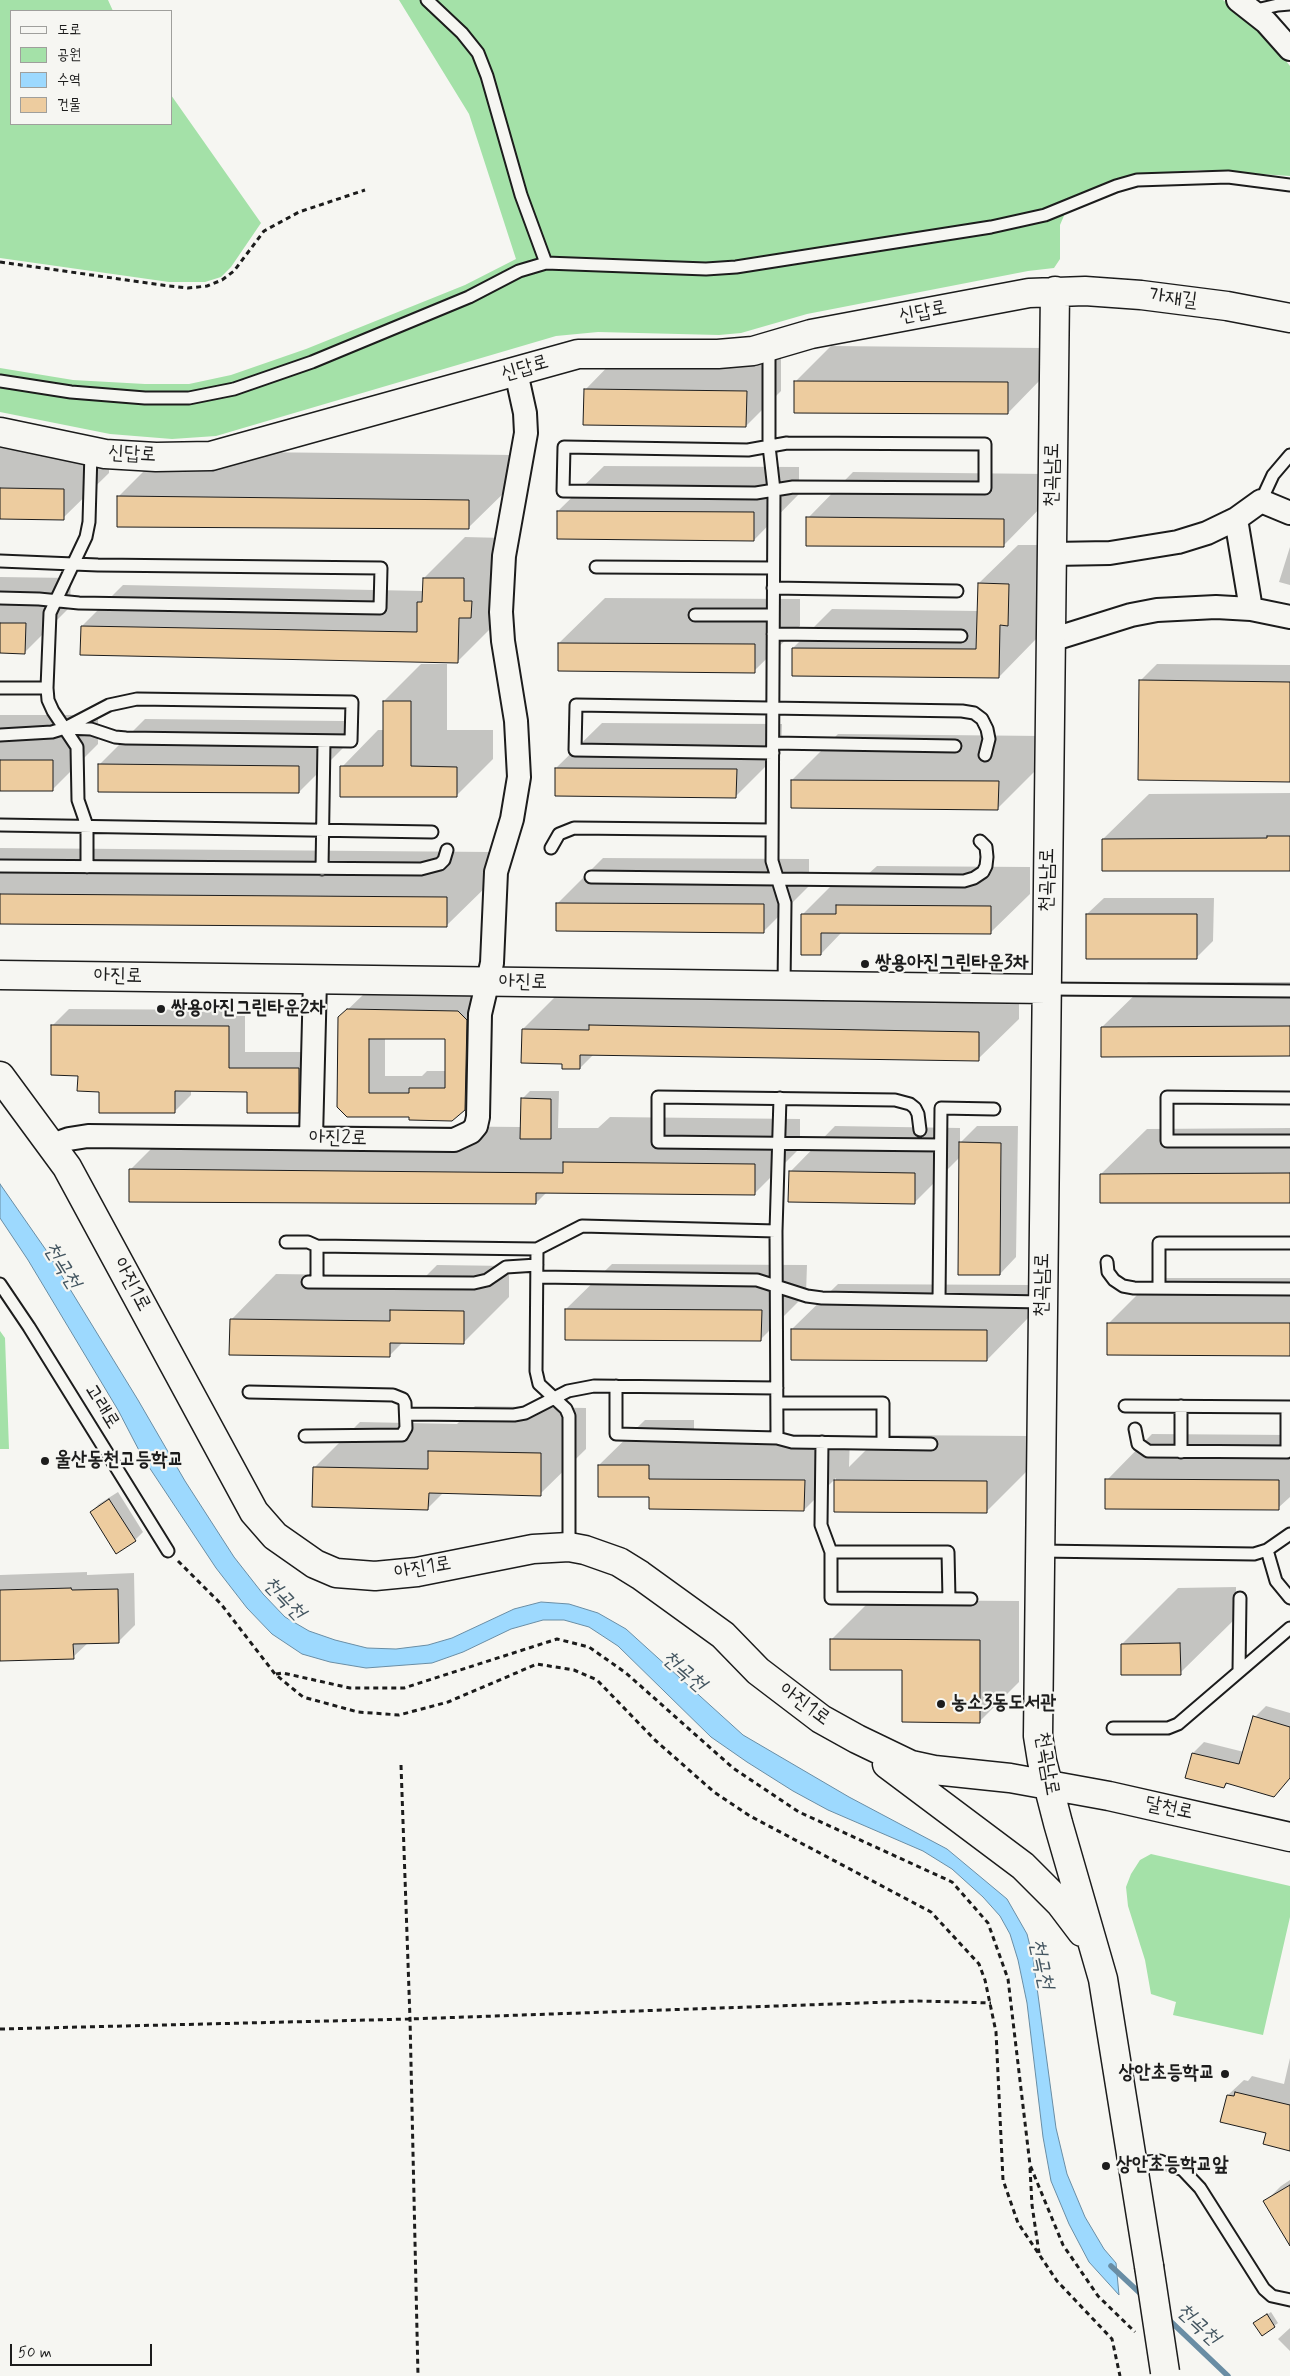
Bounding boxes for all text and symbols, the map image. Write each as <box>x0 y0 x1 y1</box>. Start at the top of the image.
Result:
legend <box>10 10 172 125</box>
text: 도로 <box>57 20 81 40</box>
text: 공원 <box>57 45 81 65</box>
text: 수역 <box>57 70 81 90</box>
text: 건물 <box>57 95 81 115</box>
street label: 가재길 <box>1148 284 1198 314</box>
street label: 신답로 <box>897 297 949 329</box>
street label: 신답로 <box>498 351 552 387</box>
street label: 신답로 <box>107 442 157 468</box>
street label: 천곡남로 <box>1040 443 1066 507</box>
street label: 천곡남로 <box>1035 848 1061 912</box>
place label: 쌍용아진그린타운3차 <box>875 952 1029 976</box>
marker: 쌍용아진그린타운3차 <box>859 958 871 970</box>
street label: 아진로 <box>94 965 142 989</box>
street label: 아진로 <box>499 971 547 995</box>
place label: 쌍용아진그린타운2차 <box>171 997 326 1021</box>
marker: 쌍용아진그린타운2차 <box>155 1003 167 1015</box>
street label: 아진2로 <box>309 1126 367 1152</box>
water label: 천곡천 <box>37 1238 85 1294</box>
street label: 천곡남로 <box>1030 1253 1056 1317</box>
street label: 아진1로 <box>107 1254 155 1316</box>
street label: 고래로 <box>78 1380 124 1434</box>
place label: 울산동천고등학교 <box>55 1449 184 1473</box>
marker: 울산동천고등학교 <box>39 1455 51 1467</box>
street label: 아진1로 <box>393 1552 453 1586</box>
water label: 천곡천 <box>256 1572 310 1626</box>
water label: 천곡천 <box>656 1646 710 1698</box>
street label: 아진1로 <box>774 1678 834 1732</box>
place label: 농소3동도서관 <box>951 1692 1057 1716</box>
marker: 농소3동도서관 <box>935 1698 947 1710</box>
street label: 천곡남로 <box>1029 1730 1063 1798</box>
street label: 달천로 <box>1143 1792 1195 1826</box>
water label: 천곡천 <box>1022 1937 1058 1991</box>
place label: 상안초등학교 <box>1118 2062 1215 2086</box>
marker: 상안초등학교 <box>1219 2068 1231 2080</box>
place label: 상안초등학교앞 <box>1116 2154 1229 2178</box>
marker: 상안초등학교앞 <box>1100 2160 1112 2172</box>
water label: 천곡천 <box>1170 2298 1224 2352</box>
scale bar <box>12 2334 155 2366</box>
text: 50 m <box>18 2343 52 2363</box>

